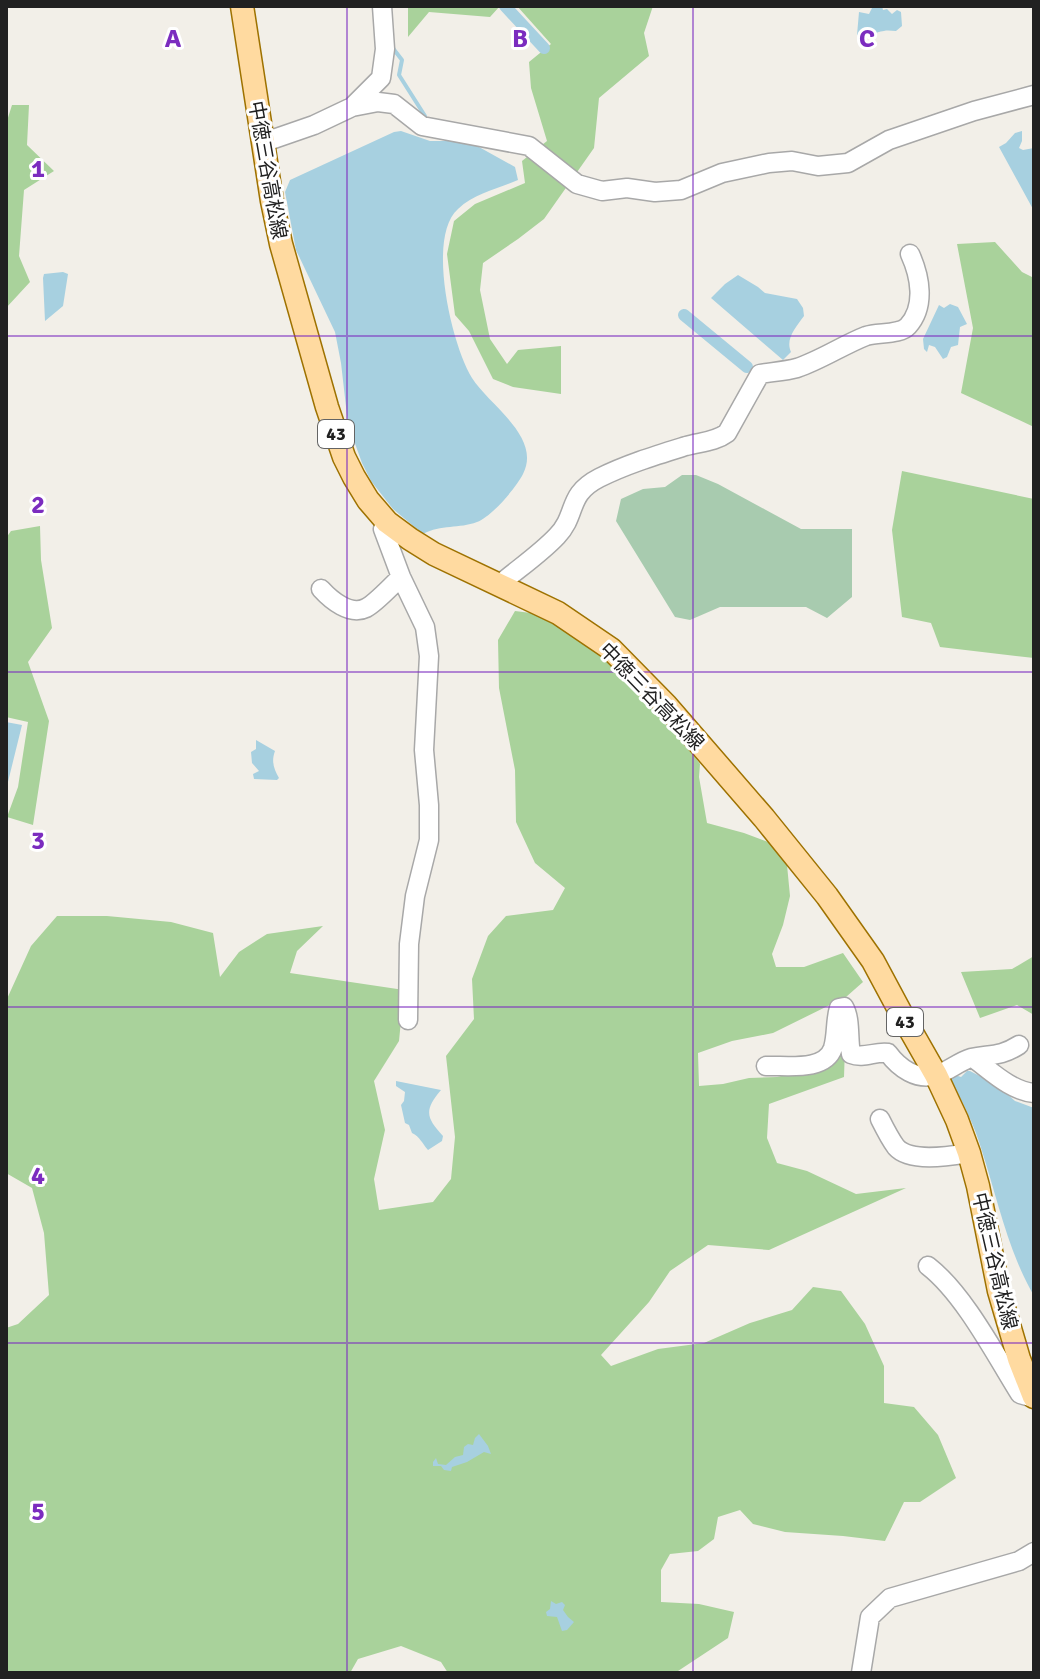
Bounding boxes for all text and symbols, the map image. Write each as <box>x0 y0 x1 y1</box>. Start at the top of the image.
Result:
text: A <box>165 23 182 55</box>
text: B <box>512 23 528 55</box>
text: C <box>859 23 875 55</box>
street label: 中徳三谷高松線 <box>243 99 292 241</box>
text: 1 <box>31 153 45 185</box>
road number: 43 <box>318 420 354 448</box>
text: 2 <box>31 489 45 521</box>
street label: 中徳三谷高松線 <box>594 637 709 755</box>
text: 3 <box>31 825 45 857</box>
road number: 43 <box>887 1008 923 1036</box>
text: 4 <box>31 1160 45 1192</box>
street label: 中徳三谷高松線 <box>967 1190 1022 1332</box>
text: 5 <box>31 1496 45 1528</box>

